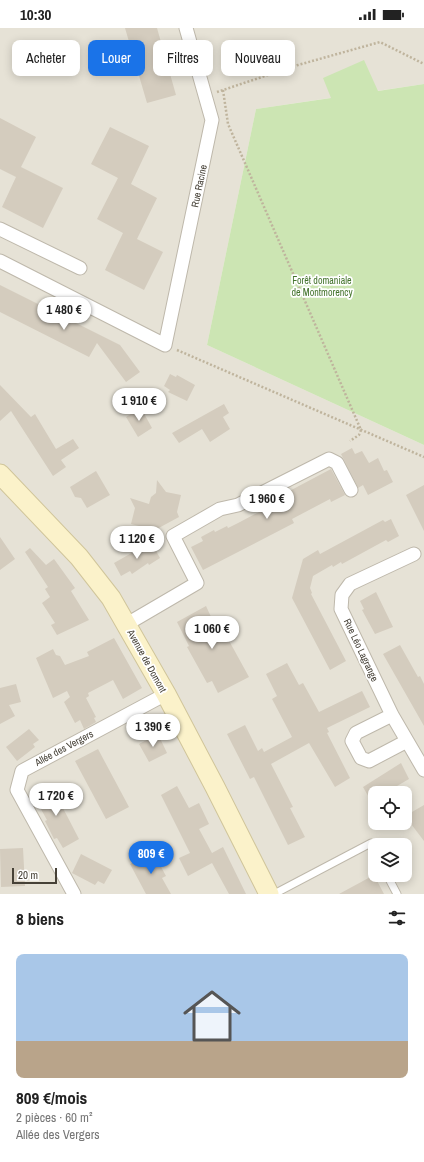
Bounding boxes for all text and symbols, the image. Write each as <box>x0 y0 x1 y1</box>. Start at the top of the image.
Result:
text: 10:30 <box>20 4 51 25</box>
chip: Acheter <box>12 40 80 76</box>
chip: Louer <box>88 40 145 76</box>
chip: Filtres <box>153 40 213 76</box>
chip: Nouveau <box>221 40 295 76</box>
street label: Rue Racine <box>188 163 210 209</box>
park label: Forêt domaniale de Montmorency <box>291 274 353 299</box>
pin: 1 480 € <box>27 297 101 331</box>
text: 1 480 € <box>46 301 82 318</box>
pin: 1 910 € <box>102 388 176 422</box>
text: 1 910 € <box>121 392 157 409</box>
pin: 1 960 € <box>230 486 304 520</box>
text: 1 960 € <box>249 490 285 507</box>
pin: 1 120 € <box>100 526 174 560</box>
text: 1 120 € <box>119 530 155 547</box>
pin: 1 060 € <box>175 616 249 650</box>
street label: Rue Léo Lagrange <box>341 616 381 684</box>
text: 1 060 € <box>194 620 230 637</box>
street label: Avenue de Domont <box>124 626 170 695</box>
pin: 1 390 € <box>116 714 190 748</box>
text: 1 390 € <box>135 718 171 735</box>
street label: Allée des Vergers <box>32 727 95 769</box>
pin: 1 720 € <box>19 783 93 817</box>
map controls <box>368 786 412 882</box>
button: locate <box>368 786 412 830</box>
text: 1 720 € <box>38 787 74 804</box>
button: layers <box>368 838 412 882</box>
pin: 809 € <box>123 841 179 875</box>
text: 809 € <box>138 845 164 862</box>
scale bar <box>12 866 57 885</box>
text: 20 m <box>18 868 38 882</box>
text: 8 biens <box>16 907 64 930</box>
icon: filters <box>386 907 408 929</box>
icon: home <box>176 980 248 1052</box>
text: 809 €/mois <box>16 1086 87 1109</box>
text: 2 pièces · 60 m² <box>16 1109 92 1126</box>
text: Allée des Vergers <box>16 1126 100 1143</box>

